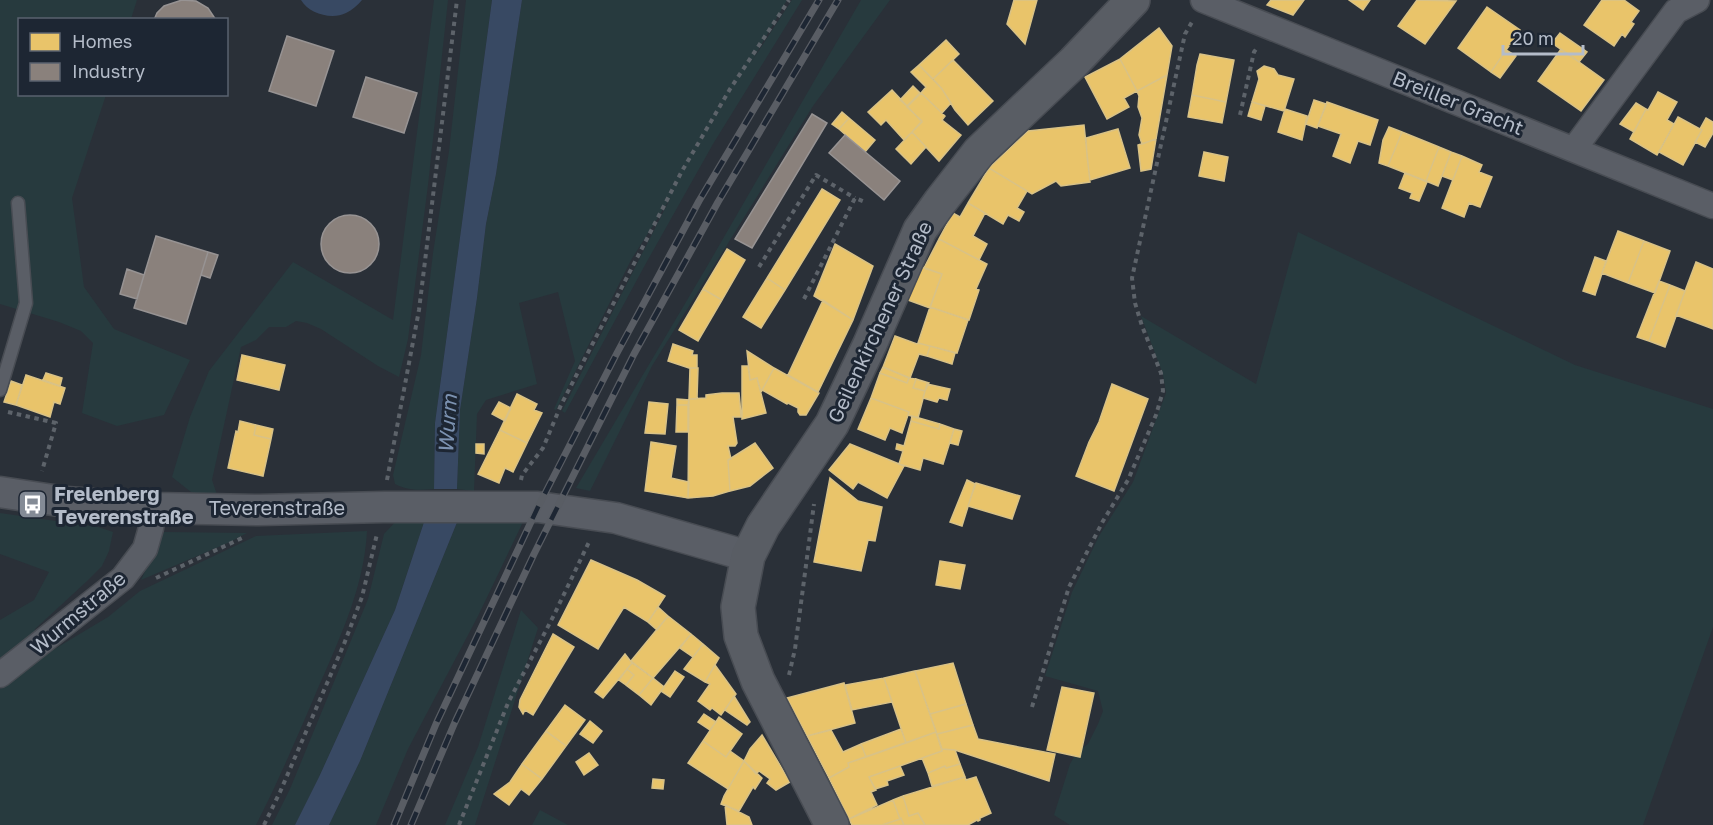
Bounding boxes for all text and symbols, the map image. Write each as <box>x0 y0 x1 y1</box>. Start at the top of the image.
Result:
legend <box>18 18 228 96</box>
scale bar <box>1503 18 1582 56</box>
text: 20 m <box>1512 27 1554 49</box>
text: Homes <box>72 30 132 52</box>
text: Industry <box>72 60 145 82</box>
street label: Breiller Gracht <box>1389 65 1527 139</box>
street label: Geilenkirchener Straße <box>822 217 936 426</box>
water label: Wurm <box>432 392 462 454</box>
place label: Frelenberg Teverenstraße <box>54 481 194 528</box>
bus stop icon: Frelenberg Teverenstraße <box>17 489 49 521</box>
street label: Teverenstraße <box>209 495 345 519</box>
street label: Wurmstraße <box>25 565 130 659</box>

